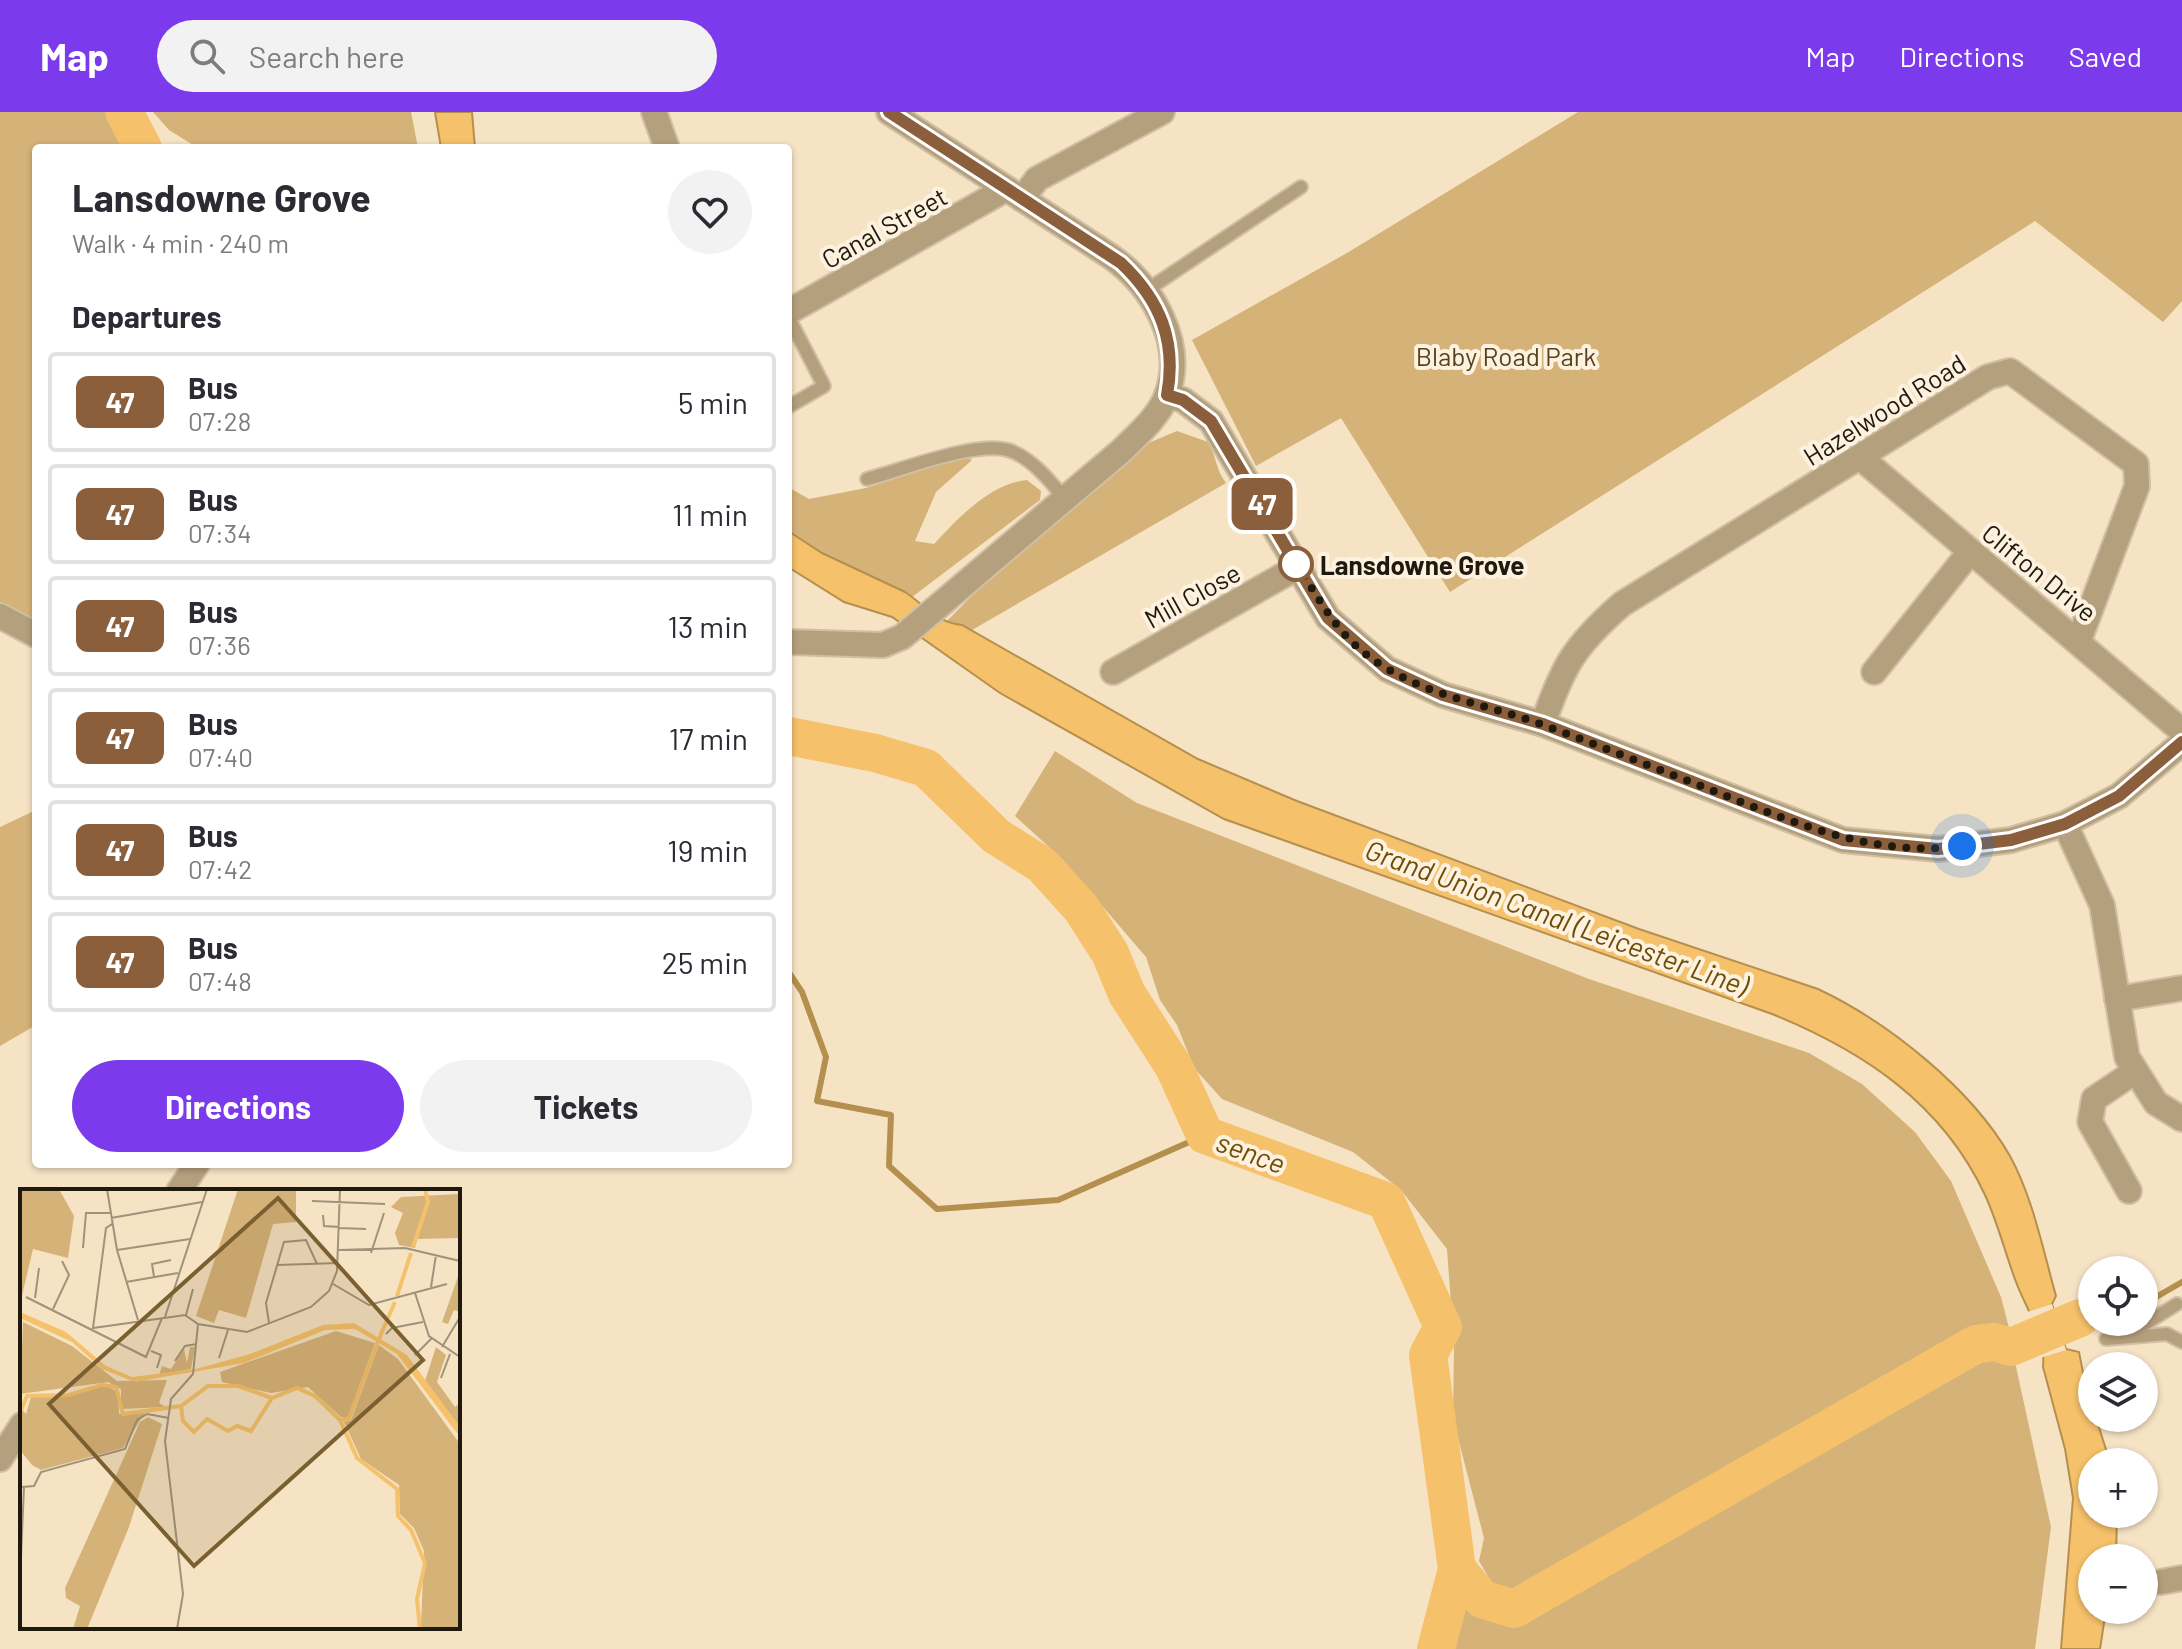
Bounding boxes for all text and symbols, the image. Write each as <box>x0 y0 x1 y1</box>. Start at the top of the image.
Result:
search box <box>157 20 717 92</box>
text: Map <box>40 33 109 79</box>
icon: search <box>185 34 229 78</box>
text: Search here <box>249 38 405 74</box>
text: Map <box>1806 39 1855 73</box>
text: Directions <box>1899 39 2025 73</box>
text: Saved <box>2069 39 2142 73</box>
button: heart <box>668 170 752 254</box>
text: Lansdowne Grove <box>72 174 371 220</box>
street label: Canal Street <box>816 180 952 274</box>
text: Walk · 4 min · 240 m <box>72 227 289 258</box>
text: Departures <box>72 298 222 334</box>
park label: Blaby Road Park <box>1416 340 1596 371</box>
street label: Hazelwood Road <box>1797 347 1971 471</box>
text: Bus <box>188 369 238 405</box>
text: 5 min <box>678 384 748 420</box>
text: 47 <box>106 385 134 419</box>
text: 07:28 <box>188 405 251 436</box>
line badge: 47 <box>1226 478 1298 530</box>
text: Bus <box>188 481 238 517</box>
text: 47 <box>1248 487 1276 521</box>
text: 11 min <box>672 496 748 532</box>
text: 47 <box>106 497 134 531</box>
text: 07:34 <box>188 517 252 548</box>
street label: Clifton Drive <box>1977 517 2103 627</box>
marker: Lansdowne Grove <box>1279 547 1313 581</box>
place label: Lansdowne Grove <box>1320 549 1524 580</box>
street label: Mill Close <box>1139 556 1245 634</box>
text: Bus <box>188 593 238 629</box>
text: 13 min <box>667 608 748 644</box>
text: 47 <box>106 609 134 643</box>
text: 07:36 <box>188 629 251 660</box>
text: Bus <box>188 705 238 741</box>
text: 17 min <box>669 720 748 756</box>
text: 47 <box>106 721 134 755</box>
text: 07:40 <box>188 741 253 772</box>
text: Bus <box>188 817 238 853</box>
your location <box>1942 826 1982 866</box>
text: 19 min <box>667 832 748 868</box>
water label: Grand Union Canal (Leicester Line) <box>1361 832 1755 1003</box>
text: 47 <box>106 833 134 867</box>
text: 07:42 <box>188 853 252 884</box>
text: Bus <box>188 929 238 965</box>
text: 25 min <box>662 944 748 980</box>
text: 47 <box>106 945 134 979</box>
text: 07:48 <box>188 965 252 996</box>
button: Directions <box>72 1060 404 1152</box>
button: Tickets <box>420 1060 752 1152</box>
water label: sence <box>1212 1124 1290 1180</box>
inset map <box>20 1189 460 1629</box>
map controls <box>2078 1256 2158 1624</box>
button: locate <box>2078 1256 2158 1336</box>
button: layers <box>2078 1352 2158 1432</box>
button: + <box>2078 1448 2158 1528</box>
button: − <box>2078 1544 2158 1624</box>

